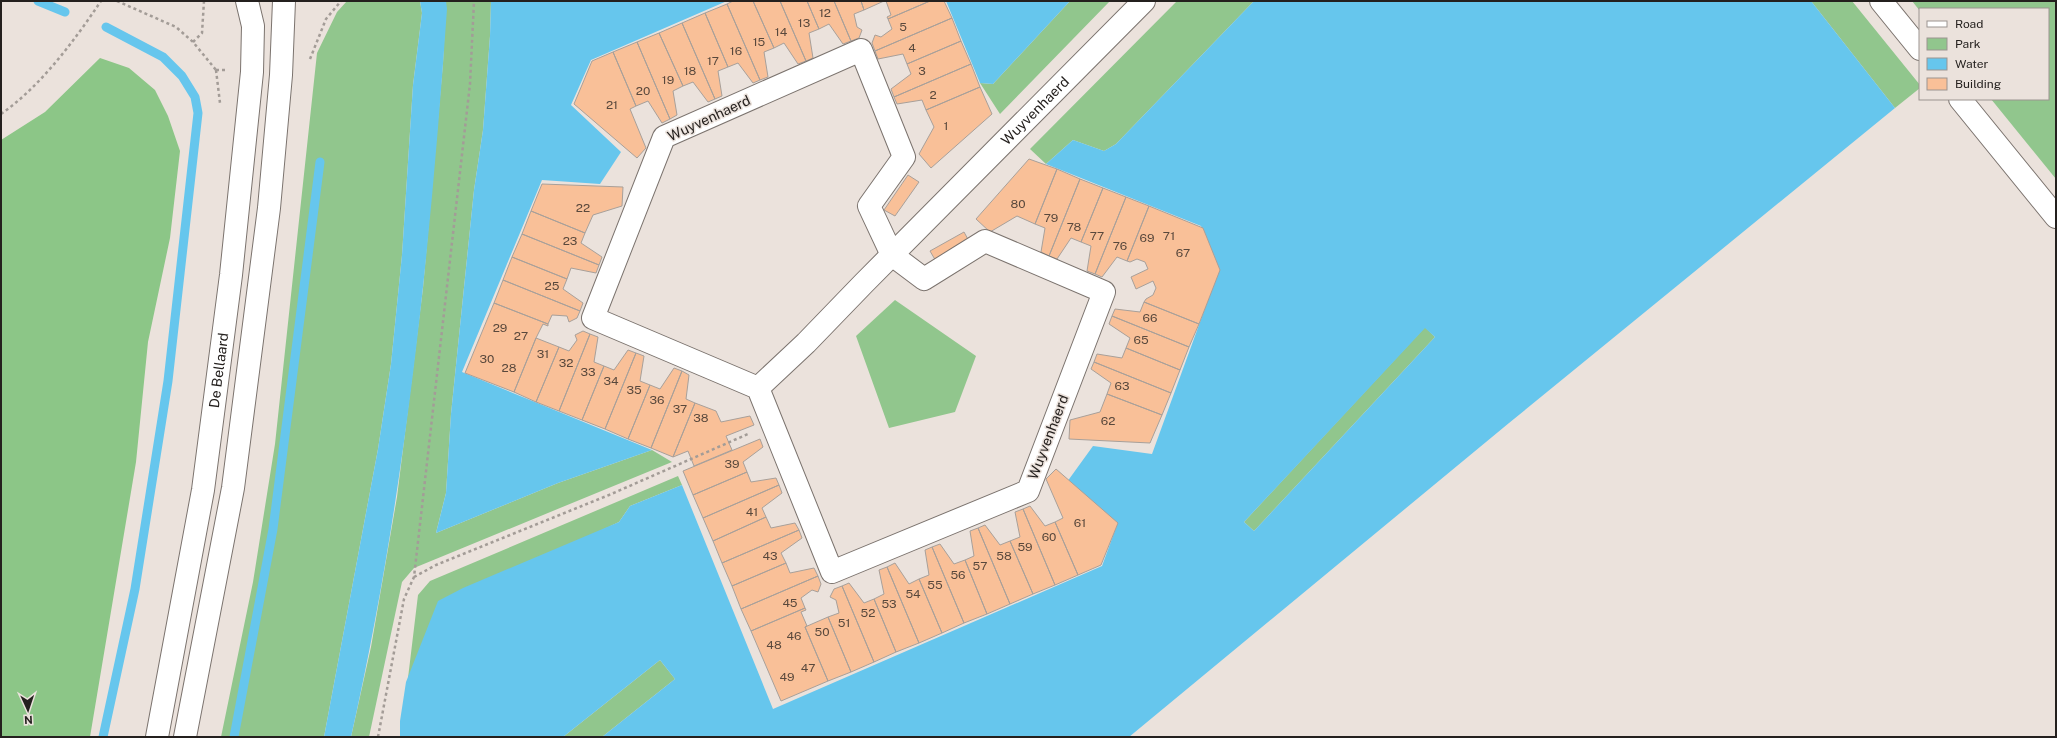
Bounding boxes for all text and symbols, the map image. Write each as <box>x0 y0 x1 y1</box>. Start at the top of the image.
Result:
house number: 12 <box>819 6 831 20</box>
legend <box>1919 8 2049 100</box>
house number: 13 <box>798 16 810 30</box>
text: Road <box>1955 17 1983 31</box>
house number: 5 <box>899 20 907 34</box>
house number: 14 <box>775 25 788 39</box>
house number: 15 <box>753 35 766 49</box>
text: Park <box>1955 37 1981 51</box>
house number: 4 <box>908 41 916 55</box>
house number: 16 <box>730 44 742 58</box>
house number: 17 <box>707 54 719 68</box>
text: Water <box>1955 57 1989 71</box>
house number: 18 <box>684 64 697 78</box>
house number: 3 <box>918 64 926 78</box>
house number: 19 <box>662 73 674 87</box>
street label: Wuyvenhaerd <box>998 73 1072 148</box>
text: Building <box>1955 77 2001 91</box>
house number: 20 <box>636 84 650 98</box>
house number: 2 <box>929 88 937 102</box>
street label: Wuyvenhaerd <box>665 92 753 144</box>
house number: 21 <box>606 98 618 112</box>
house number: 1 <box>944 119 948 133</box>
house number: 80 <box>1010 197 1026 211</box>
house number: 22 <box>576 201 590 215</box>
house number: 79 <box>1044 211 1058 225</box>
house number: 78 <box>1067 220 1082 234</box>
house number: 77 <box>1090 229 1104 243</box>
house number: 71 <box>1163 229 1175 243</box>
house number: 69 <box>1140 231 1154 245</box>
house number: 23 <box>563 234 577 248</box>
house number: 76 <box>1113 239 1127 253</box>
house number: 67 <box>1176 246 1190 260</box>
house number: 25 <box>545 279 560 293</box>
house number: 66 <box>1143 311 1157 325</box>
house number: 29 <box>493 321 507 335</box>
house number: 27 <box>514 329 528 343</box>
street label: De Bellaard <box>206 332 231 409</box>
house number: 65 <box>1133 333 1149 347</box>
house number: 31 <box>537 347 549 361</box>
house number: 30 <box>480 352 494 366</box>
house number: 32 <box>559 356 573 370</box>
house number: 28 <box>502 361 517 375</box>
house number: 33 <box>580 365 596 379</box>
house number: 34 <box>603 374 619 388</box>
house number: 63 <box>1115 379 1129 393</box>
house number: 35 <box>626 383 642 397</box>
street label: Wuyvenhaerd <box>1024 392 1072 482</box>
house number: 36 <box>650 393 664 407</box>
house number: 37 <box>673 402 687 416</box>
house number: 38 <box>693 411 709 425</box>
house number: 62 <box>1101 414 1115 428</box>
house number: 39 <box>725 457 739 471</box>
house number: 41 <box>746 505 758 519</box>
house number: 61 <box>1074 516 1086 530</box>
house number: 60 <box>1042 530 1056 544</box>
house number: 59 <box>1017 540 1033 554</box>
house number: 43 <box>762 549 778 563</box>
house number: 58 <box>996 549 1012 563</box>
house number: 57 <box>973 559 987 573</box>
house number: 56 <box>950 568 966 582</box>
house number: 55 <box>927 578 943 592</box>
house number: 54 <box>905 587 921 601</box>
house number: 45 <box>782 596 798 610</box>
house number: 53 <box>881 597 897 611</box>
house number: 52 <box>861 606 875 620</box>
house number: 51 <box>838 616 850 630</box>
house number: 50 <box>814 625 830 639</box>
house number: 46 <box>786 629 802 643</box>
house number: 48 <box>766 638 782 652</box>
house number: 47 <box>801 661 815 675</box>
house number: 49 <box>779 670 795 684</box>
north arrow <box>8 690 48 730</box>
text: N <box>24 714 33 726</box>

